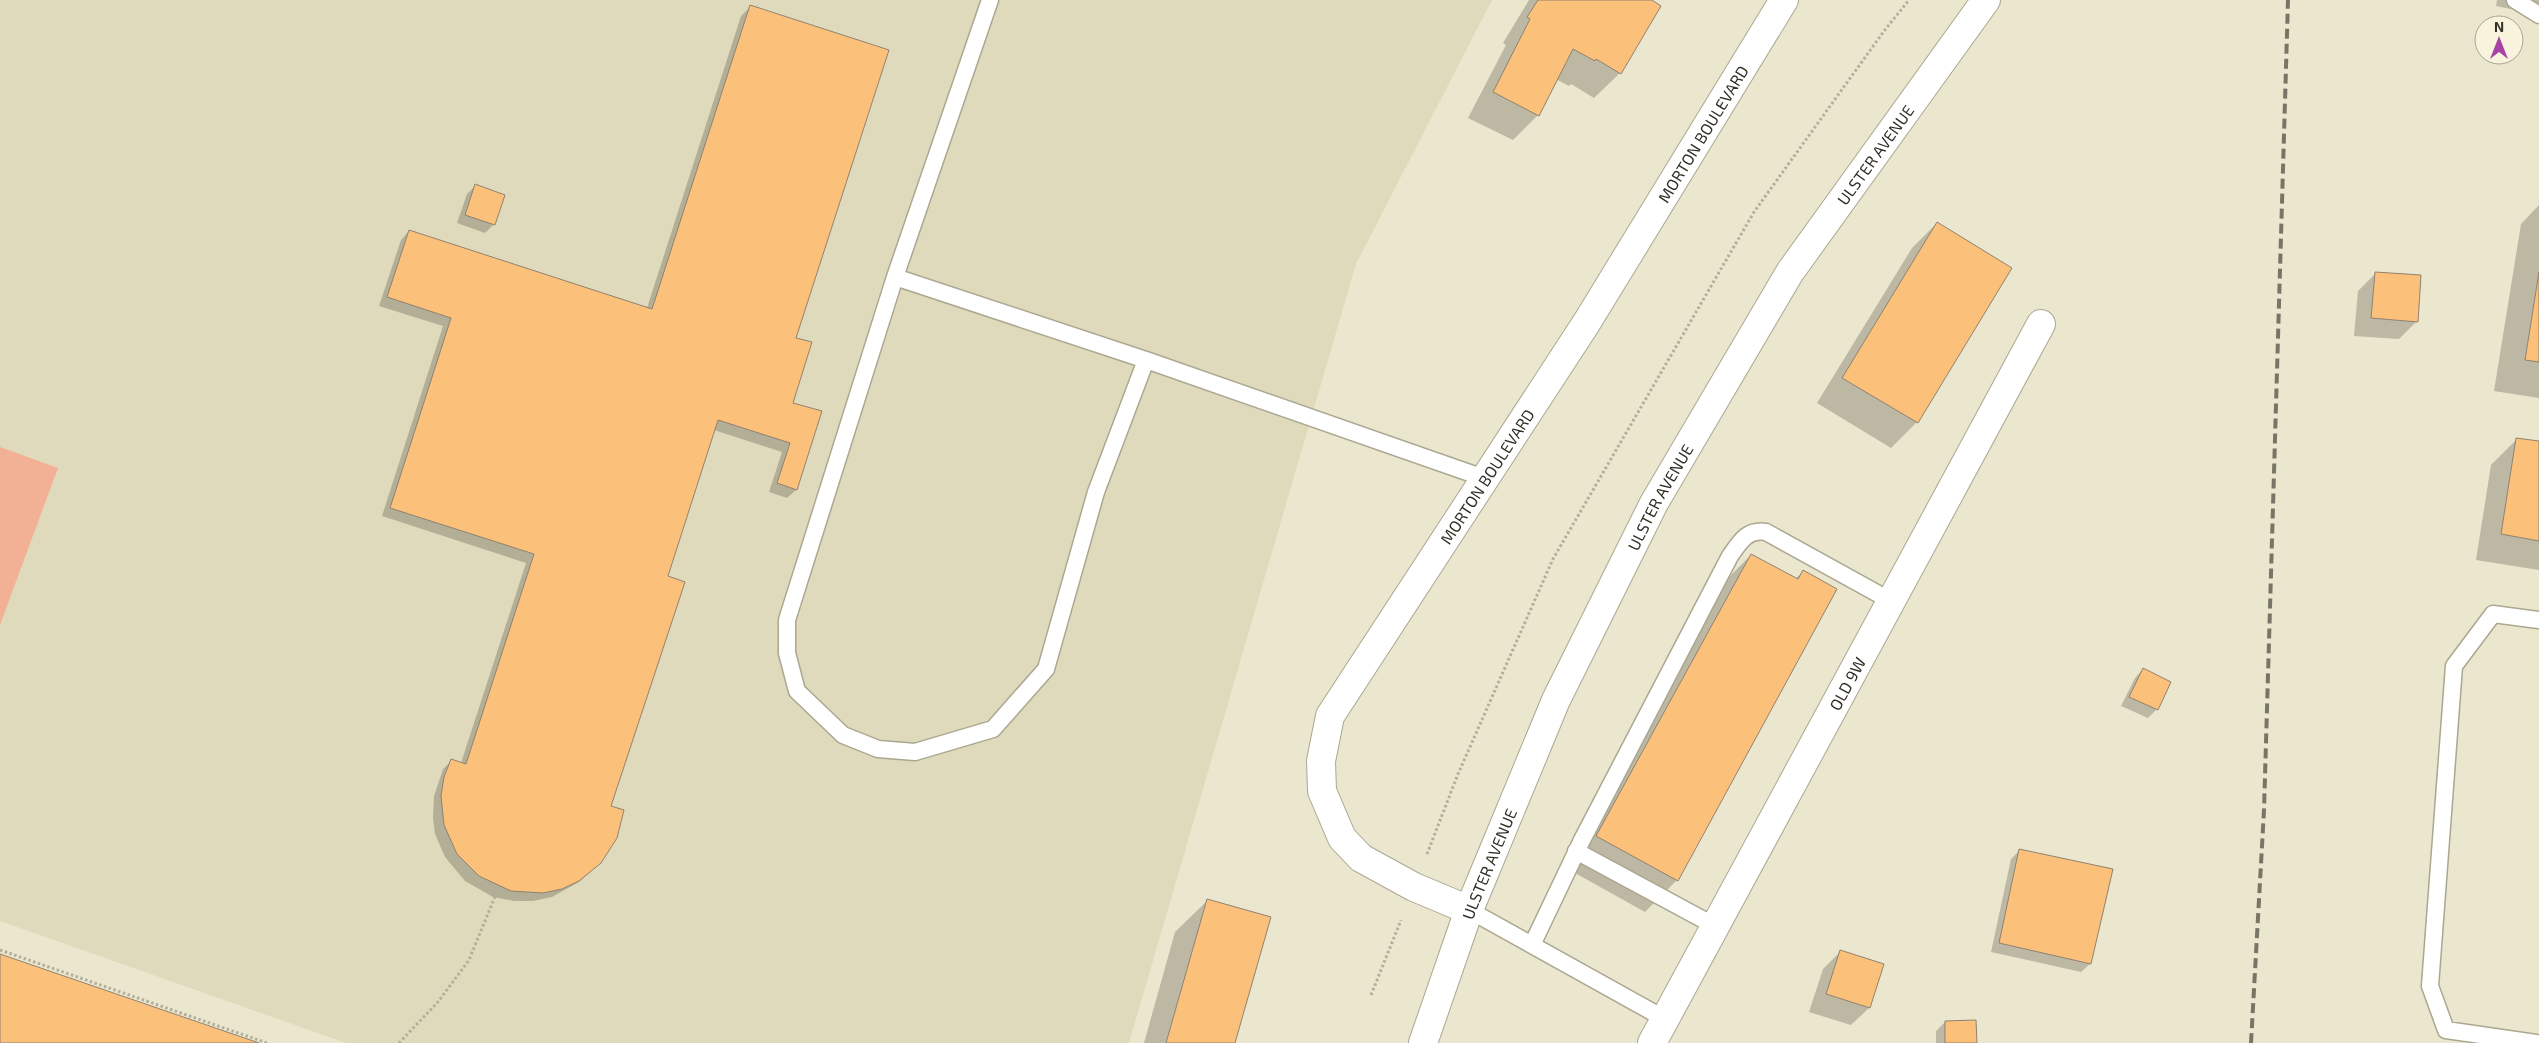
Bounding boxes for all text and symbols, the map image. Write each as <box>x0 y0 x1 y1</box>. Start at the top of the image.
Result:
north arrow <box>2474 15 2524 65</box>
text: N <box>2494 18 2504 35</box>
street label: MORTON BOULEVARD <box>1653 61 1751 206</box>
street label: ULSTER AVENUE <box>1832 101 1917 208</box>
street label: MORTON BOULEVARD <box>1436 405 1537 547</box>
street label: ULSTER AVENUE <box>1623 440 1696 553</box>
street label: OLD 9W <box>1825 653 1869 713</box>
street label: ULSTER AVENUE <box>1457 805 1520 921</box>

